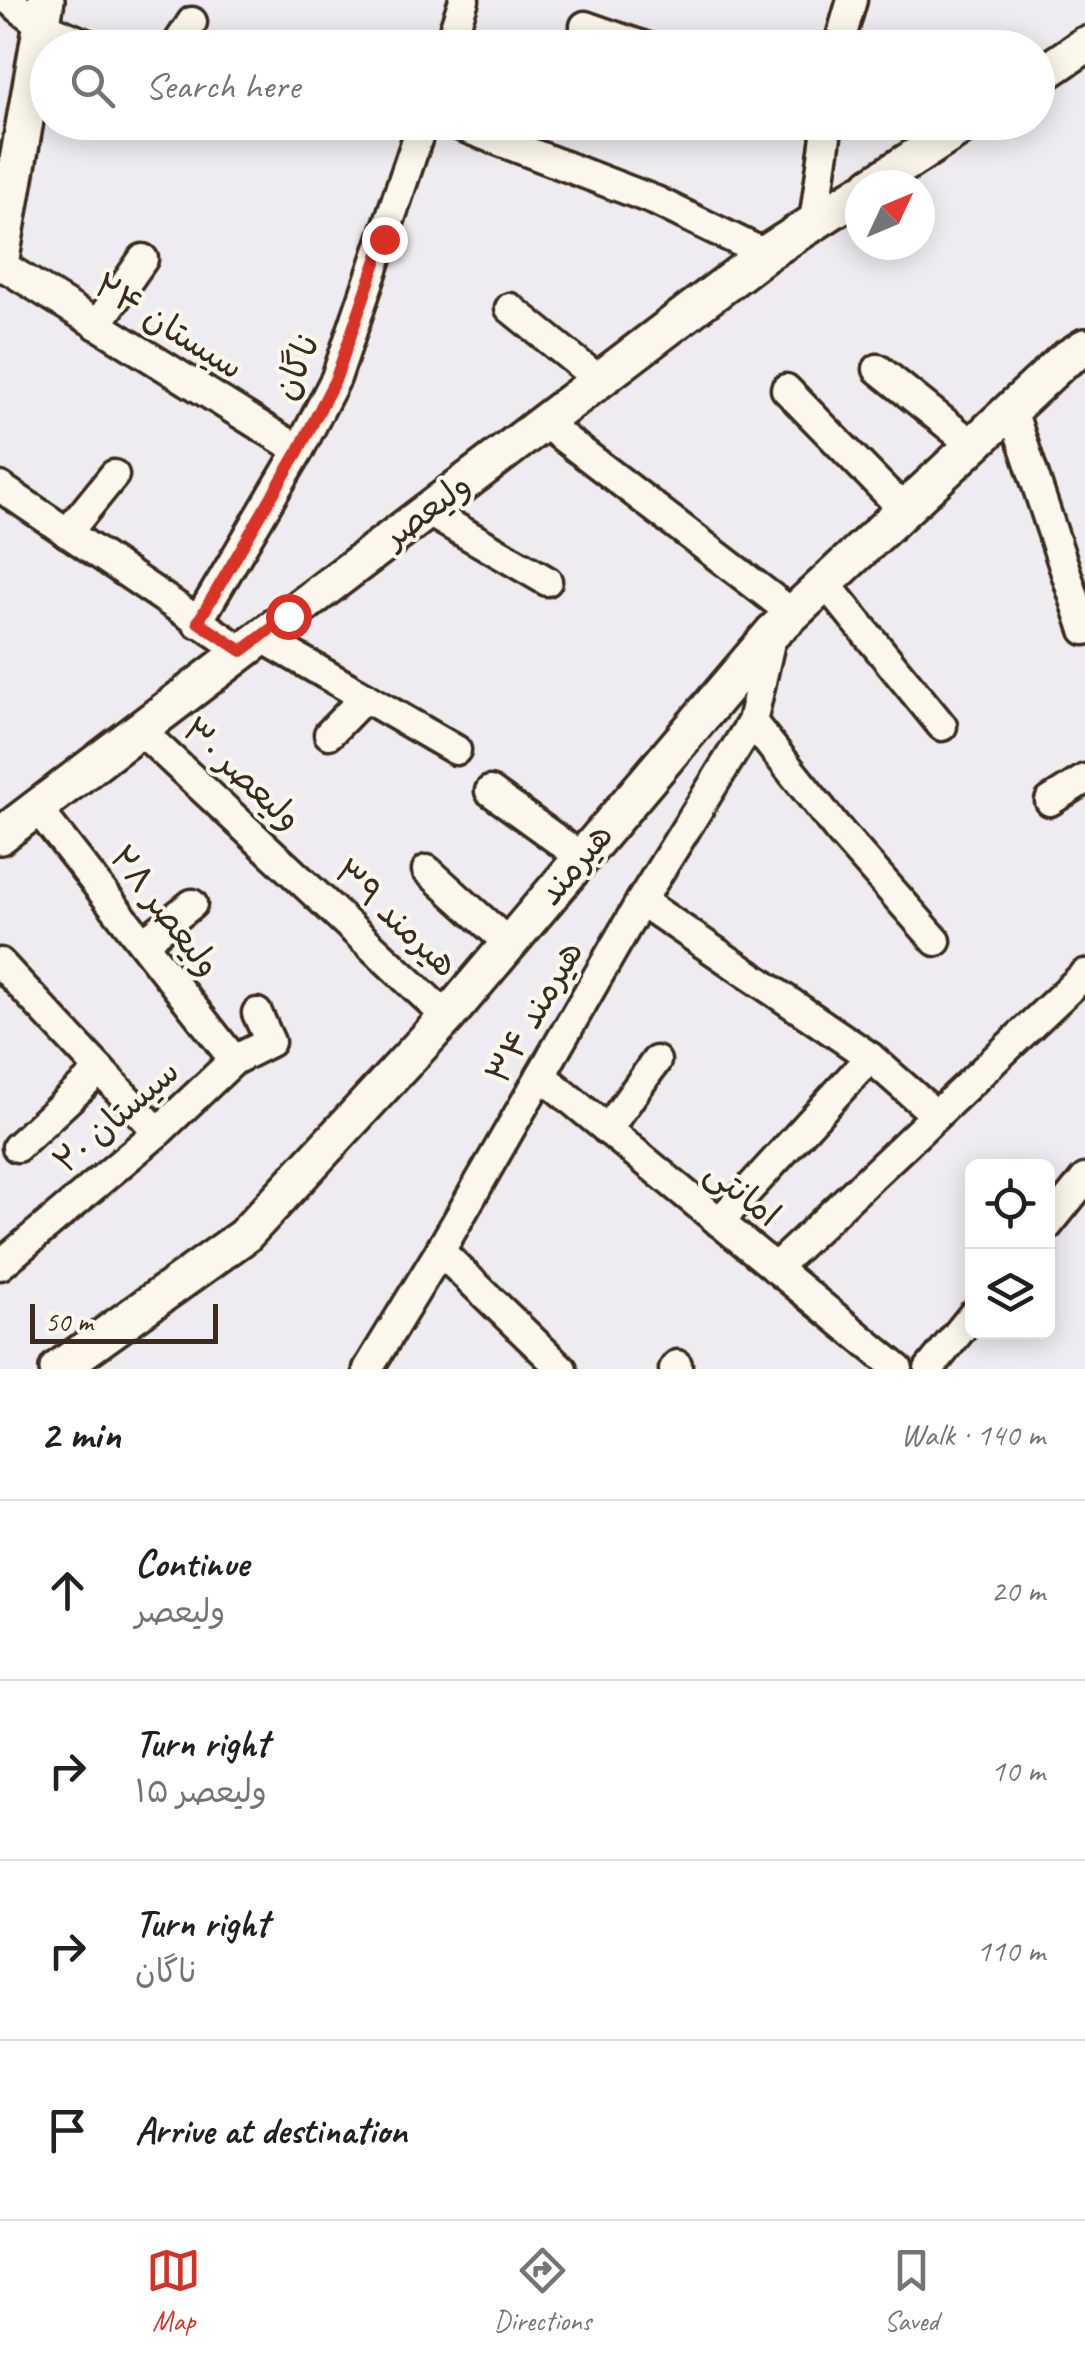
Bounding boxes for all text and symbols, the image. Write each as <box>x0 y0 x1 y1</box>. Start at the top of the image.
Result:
search box <box>30 30 1055 140</box>
icon: search <box>65 58 120 113</box>
text: Search here <box>145 62 300 109</box>
north arrow <box>845 170 935 260</box>
route end <box>362 217 408 263</box>
street label: سیستان ۲۴ <box>86 262 252 390</box>
street label: ناگان <box>262 327 330 407</box>
street label: ولیعصر <box>372 462 480 559</box>
route start <box>266 594 312 640</box>
street label: ولیعصر ۳۰ <box>173 707 311 841</box>
street label: هیرمند <box>527 813 623 915</box>
street label: ولیعصر ۲۸ <box>99 836 231 986</box>
street label: هیرمند ۳۹ <box>324 849 468 987</box>
street label: هیرمند ۳۴ <box>475 932 593 1092</box>
street label: سیستان ۲۰ <box>44 1049 188 1183</box>
street label: امانتی <box>696 1149 790 1237</box>
map controls <box>965 1159 1055 1339</box>
button: locate <box>965 1159 1055 1249</box>
button: layers <box>965 1249 1055 1339</box>
scale bar <box>30 1299 218 1344</box>
text: 50 m <box>45 1304 93 1339</box>
text: 2 min <box>40 1408 120 1461</box>
text: Walk · 140 m <box>901 1414 1045 1455</box>
text: Continue <box>135 1540 249 1587</box>
icon: ahead <box>40 1563 95 1618</box>
text: 20 m <box>991 1570 1045 1611</box>
text: ولیعصر <box>135 1591 225 1632</box>
text: Turn right <box>135 1720 269 1767</box>
icon: right <box>40 1743 95 1798</box>
text: 10 m <box>991 1750 1045 1791</box>
text: ولیعصر ۱۵ <box>135 1771 267 1812</box>
text: Turn right <box>135 1900 269 1947</box>
icon: right <box>40 1923 95 1978</box>
text: 110 m <box>976 1930 1045 1971</box>
text: ناگان <box>135 1951 196 1992</box>
icon: arrive <box>40 2103 95 2158</box>
text: Arrive at destination <box>135 2107 407 2154</box>
tab: Map <box>146 2243 201 2338</box>
tab: Directions <box>494 2243 591 2338</box>
tab: Saved <box>884 2243 939 2338</box>

